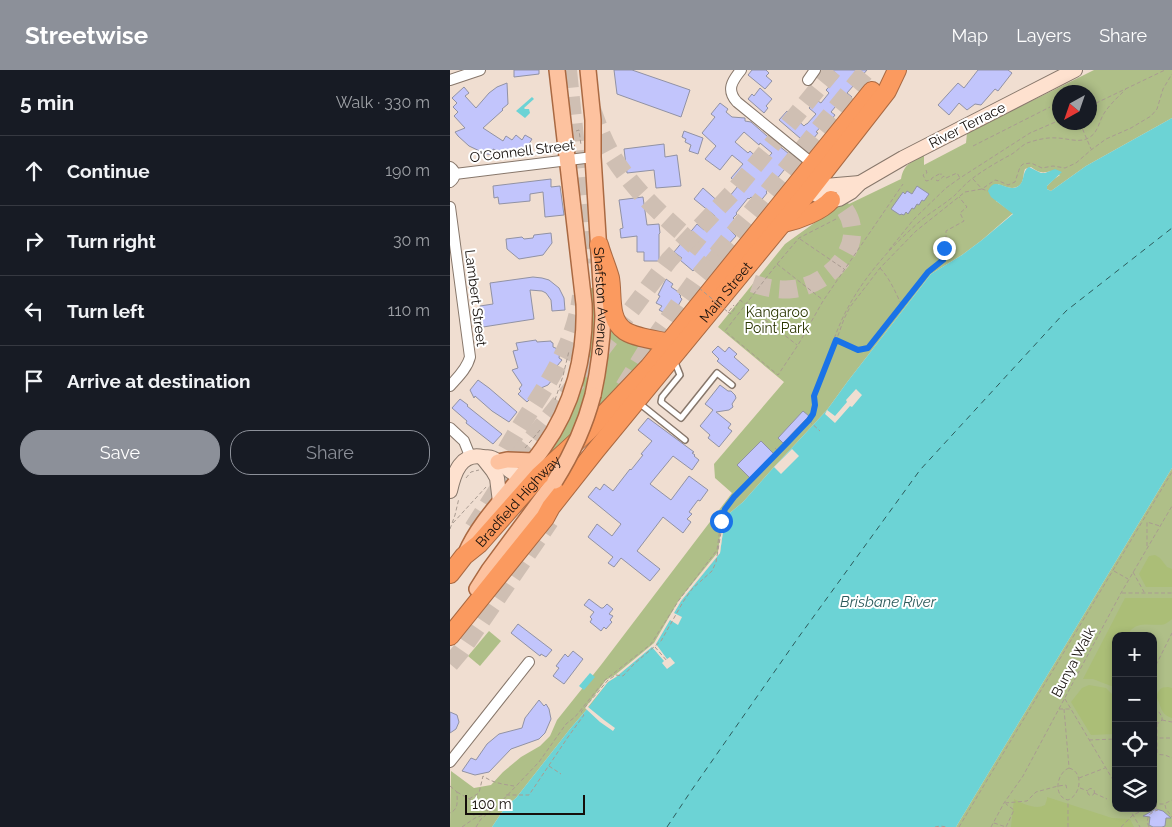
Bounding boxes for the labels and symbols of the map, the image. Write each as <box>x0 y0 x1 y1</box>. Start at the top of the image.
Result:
north arrow <box>1052 85 1097 130</box>
street label: River Terrace <box>926 99 1008 151</box>
street label: O'Connell Street <box>469 137 576 165</box>
route end <box>933 237 956 260</box>
street label: Shafston Avenue <box>591 247 611 357</box>
street label: Lambert Street <box>462 249 490 348</box>
street label: Main Street <box>696 258 756 326</box>
park label: Kangaroo Point Park <box>745 304 810 336</box>
street label: Bradfield Highway <box>472 452 564 550</box>
route start <box>710 510 733 533</box>
water label: Brisbane River <box>840 593 937 611</box>
street label: Bunya Walk <box>1048 624 1098 700</box>
scale bar <box>465 792 585 815</box>

